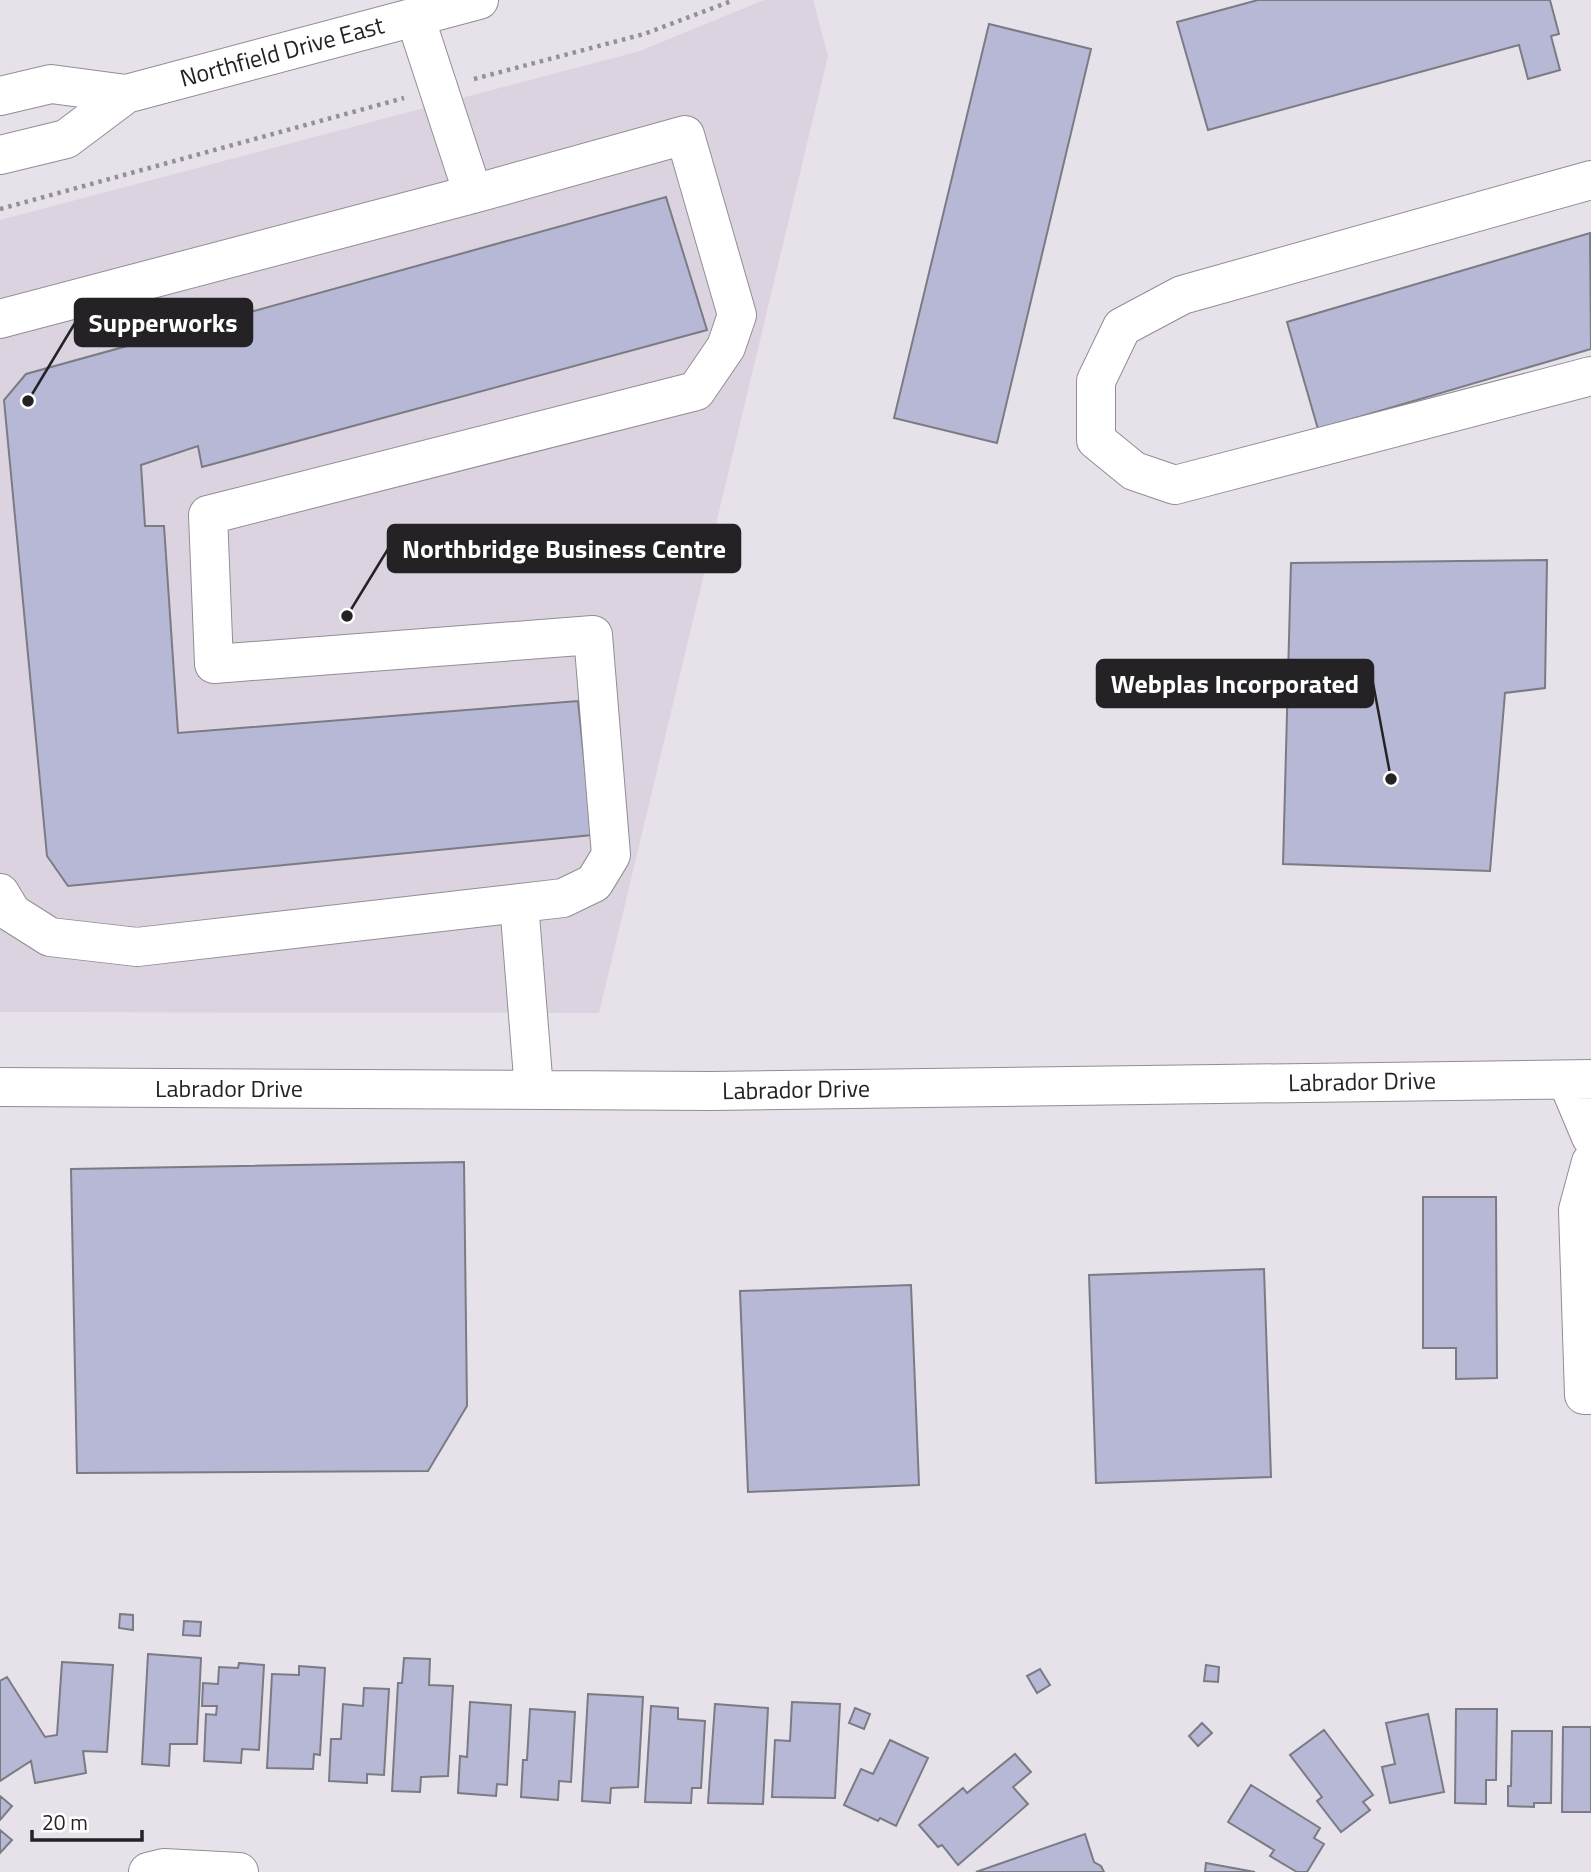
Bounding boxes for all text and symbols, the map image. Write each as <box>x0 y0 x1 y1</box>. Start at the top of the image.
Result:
street label: Northfield Drive East <box>176 6 388 96</box>
callout: Supperworks <box>75 299 252 346</box>
text: Supperworks <box>89 303 237 342</box>
callout: Northbridge Business Centre <box>388 525 740 572</box>
text: Northbridge Business Centre <box>402 529 726 568</box>
callout: Webplas Incorporated <box>1097 660 1373 707</box>
text: Webplas Incorporated <box>1111 664 1359 703</box>
street label: Labrador Drive <box>1288 1062 1436 1100</box>
street label: Labrador Drive <box>155 1070 303 1106</box>
street label: Labrador Drive <box>722 1070 870 1108</box>
scale bar <box>32 1798 142 1842</box>
text: 20 m <box>42 1806 88 1838</box>

